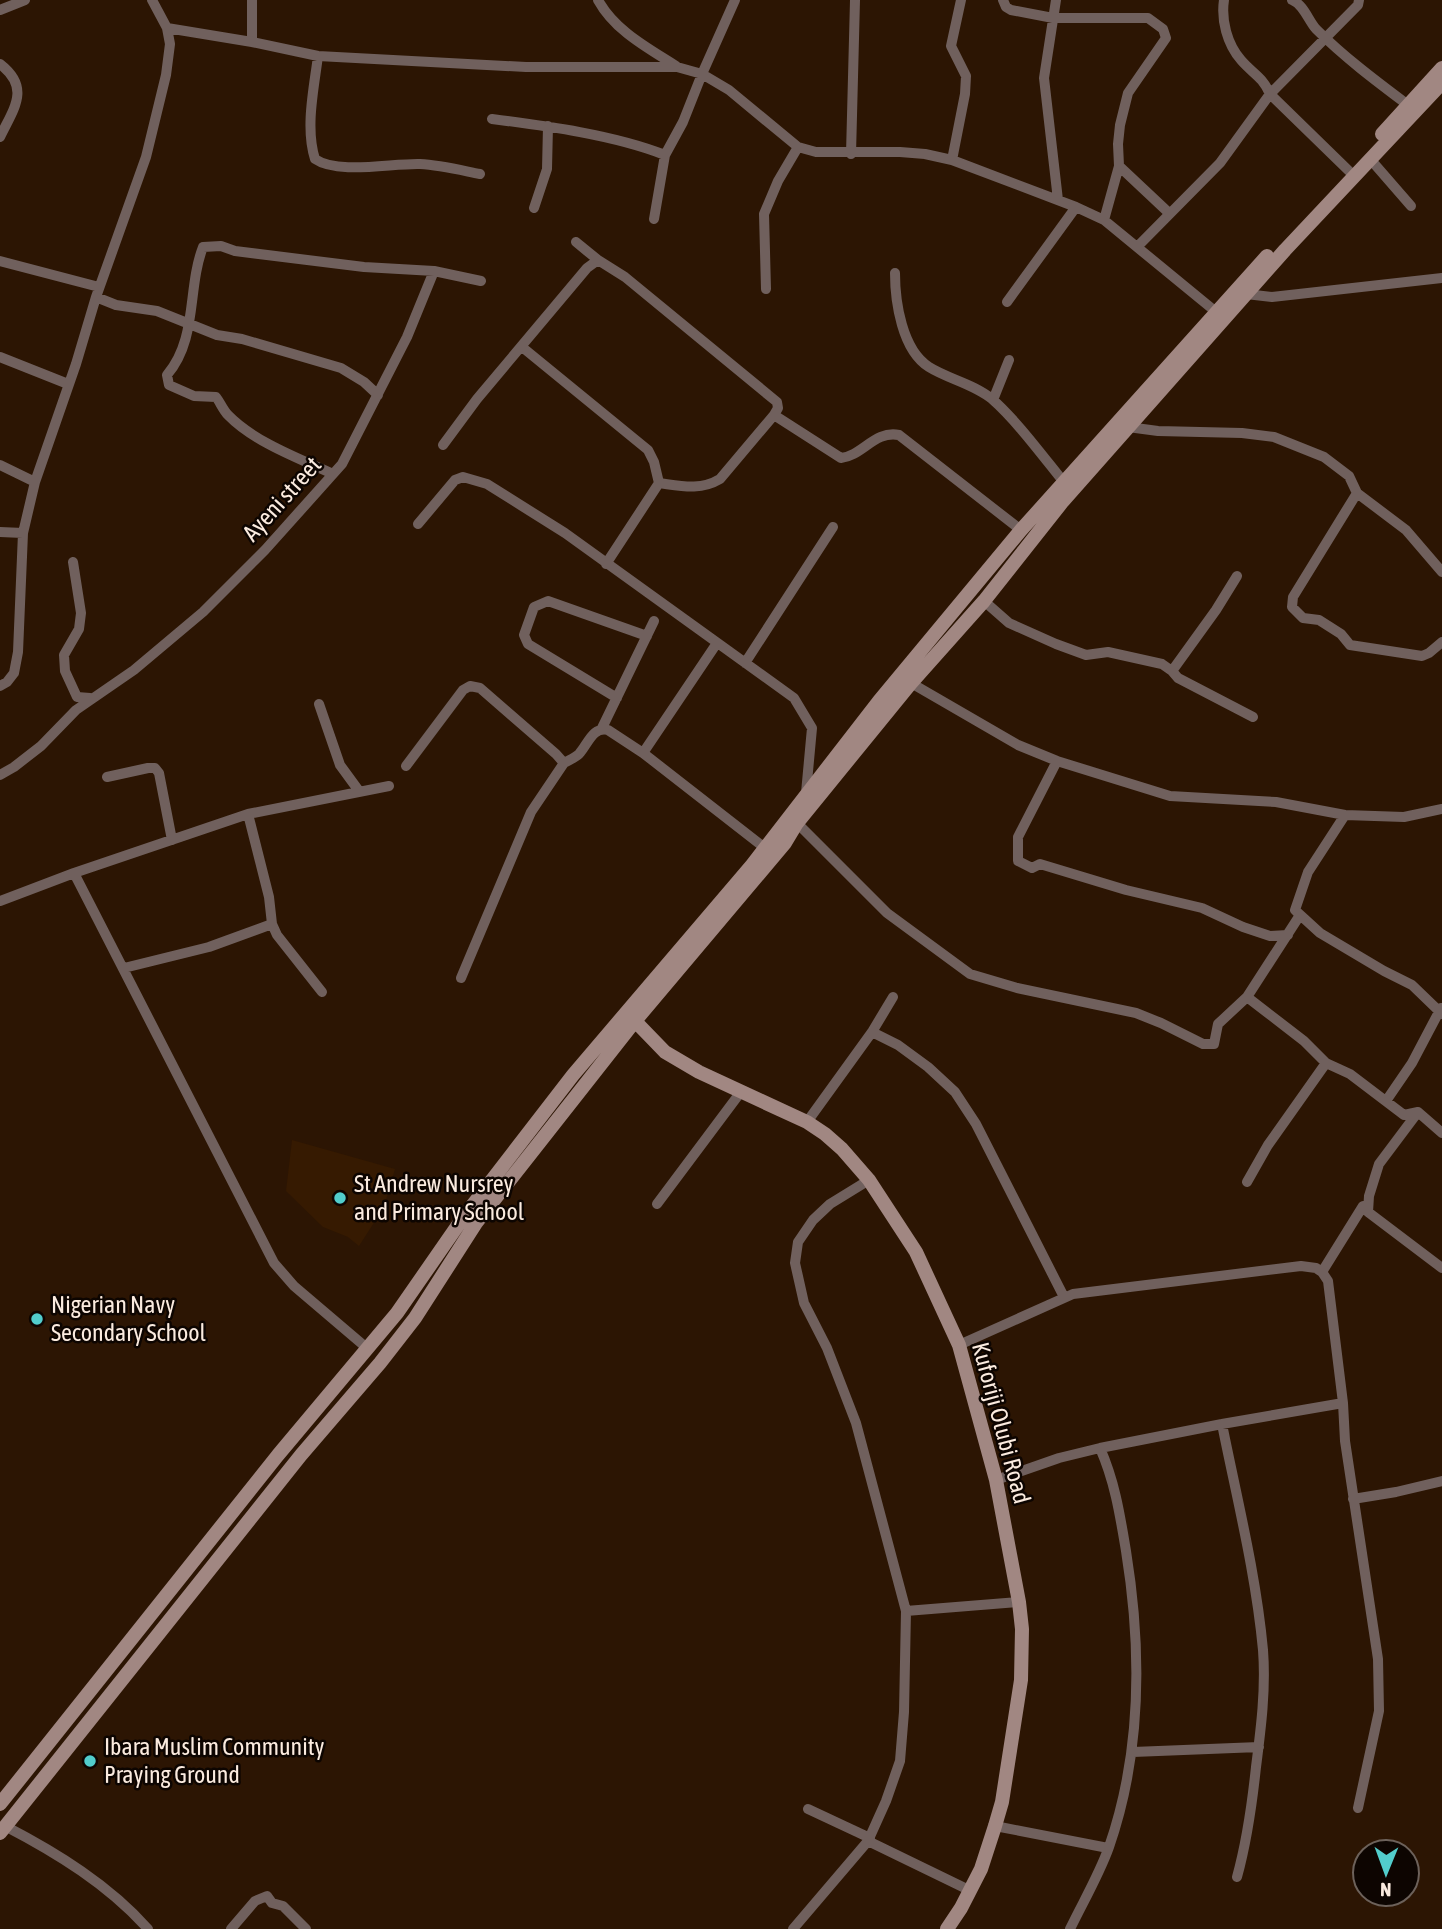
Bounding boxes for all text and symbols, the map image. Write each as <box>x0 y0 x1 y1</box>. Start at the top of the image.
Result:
street label: Ayeni street <box>237 451 326 546</box>
place label: St Andrew Nursrey and Primary School <box>354 1170 525 1225</box>
marker: St Andrew Nursrey and Primary School <box>332 1190 348 1206</box>
place label: Nigerian Navy Secondary School <box>51 1291 207 1346</box>
marker: Nigerian Navy Secondary School <box>29 1311 45 1327</box>
street label: Kuforiji Olubi Road <box>967 1339 1036 1506</box>
place label: Ibara Muslim Community Praying Ground <box>104 1733 325 1788</box>
marker: Ibara Muslim Community Praying Ground <box>82 1753 98 1769</box>
north arrow <box>1351 1838 1421 1908</box>
text: N <box>1380 1879 1392 1901</box>

